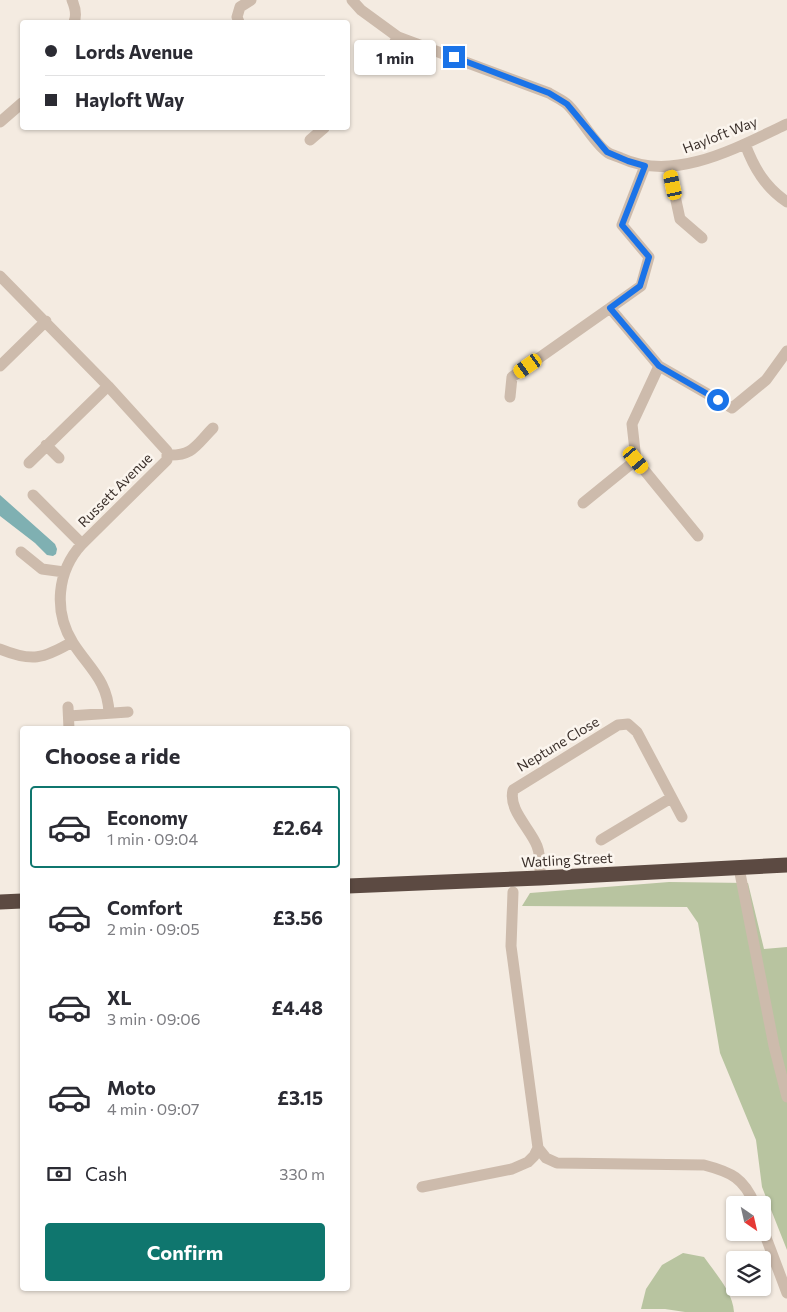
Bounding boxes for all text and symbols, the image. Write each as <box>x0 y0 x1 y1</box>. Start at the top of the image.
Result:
text: Lords Avenue <box>75 40 193 63</box>
callout: 1 min <box>354 40 436 74</box>
route end <box>443 46 465 68</box>
text: 1 min <box>376 48 414 67</box>
text: Hayloft Way <box>75 88 184 111</box>
street label: Hayloft Way <box>680 113 760 157</box>
car <box>662 169 683 201</box>
car <box>511 351 544 381</box>
route start <box>707 389 729 411</box>
car <box>620 444 651 476</box>
street label: Russett Avenue <box>74 449 155 530</box>
street label: Neptune Close <box>514 712 602 775</box>
text: Choose a ride <box>45 742 180 769</box>
icon: car <box>47 805 92 850</box>
text: Economy <box>107 806 188 829</box>
text: £2.64 <box>273 816 323 839</box>
text: 1 min · 09:04 <box>107 829 198 848</box>
street label: Watling Street <box>521 849 613 870</box>
icon: car <box>47 895 92 940</box>
text: Comfort <box>107 896 183 919</box>
text: £3.56 <box>273 906 323 929</box>
text: 2 min · 09:05 <box>107 919 200 938</box>
icon: car <box>47 985 92 1030</box>
text: XL <box>107 986 132 1009</box>
text: £4.48 <box>272 996 323 1019</box>
text: 3 min · 09:06 <box>107 1009 200 1028</box>
icon: car <box>47 1075 92 1120</box>
text: Moto <box>107 1076 156 1099</box>
text: £3.15 <box>277 1086 323 1109</box>
text: 4 min · 09:07 <box>107 1099 200 1118</box>
icon: cash <box>45 1160 73 1188</box>
text: Cash <box>85 1162 127 1185</box>
text: 330 m <box>279 1164 325 1183</box>
north arrow <box>726 1196 771 1241</box>
map controls <box>726 1196 771 1296</box>
button: Confirm <box>45 1223 325 1281</box>
button: layers <box>726 1251 771 1296</box>

